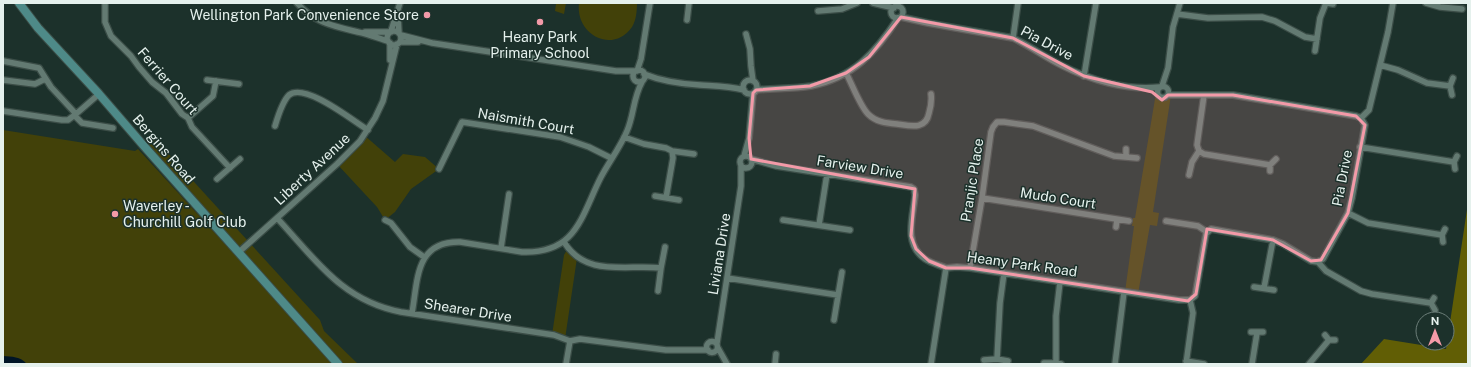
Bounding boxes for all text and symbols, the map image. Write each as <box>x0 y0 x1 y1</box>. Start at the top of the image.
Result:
place label: Wellington Park Convenience Store <box>190 7 419 23</box>
marker: Wellington Park Convenience Store <box>422 10 432 20</box>
marker: Heany Park Primary School <box>535 17 545 27</box>
street label: Pia Drive <box>1018 23 1076 63</box>
place label: Heany Park Primary School <box>490 29 590 61</box>
street label: Ferrier Court <box>135 44 201 118</box>
street label: Naismith Court <box>476 105 576 137</box>
street label: Bergins Road <box>130 111 198 187</box>
street label: Liberty Avenue <box>271 130 353 208</box>
street label: Pranjic Place <box>957 137 987 223</box>
street label: Pia Drive <box>1329 148 1355 208</box>
street label: Farview Drive <box>815 152 905 182</box>
street label: Mudo Court <box>1019 184 1097 212</box>
place label: Waverley - Churchill Golf Club <box>123 198 246 230</box>
marker: Waverley - Churchill Golf Club <box>110 209 120 219</box>
street label: Liviana Drive <box>705 212 733 296</box>
street label: Heany Park Road <box>966 248 1078 280</box>
street label: Shearer Drive <box>423 295 513 325</box>
north arrow <box>1415 311 1455 351</box>
text: N <box>1431 315 1439 327</box>

